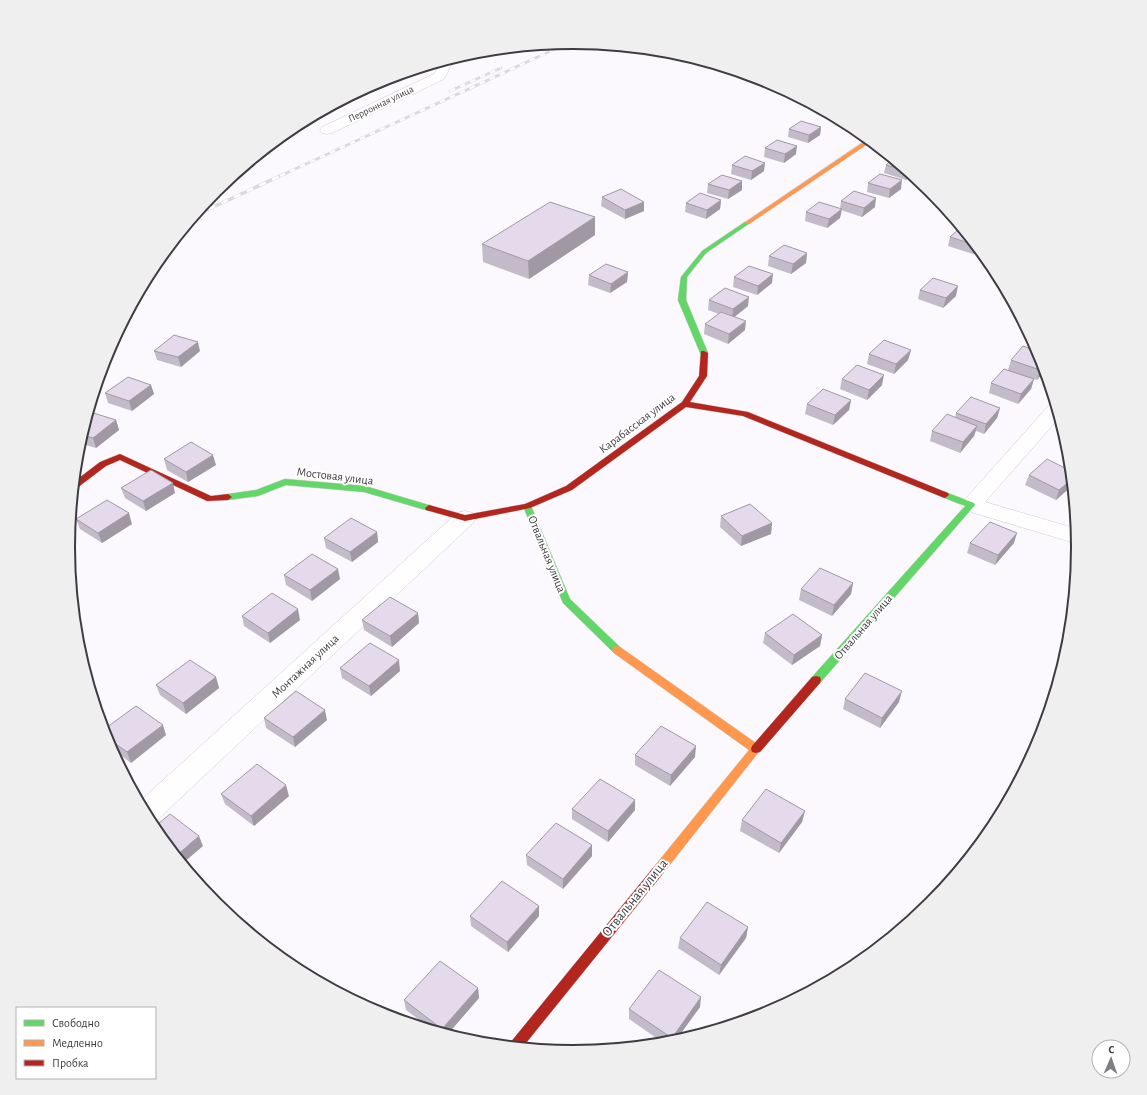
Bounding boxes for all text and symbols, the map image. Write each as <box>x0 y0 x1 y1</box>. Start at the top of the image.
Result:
street label: Перронная улица <box>347 84 416 124</box>
street label: Карабасская улица <box>597 390 678 456</box>
street label: Мостовая улица <box>296 465 375 488</box>
street label: Отвальная улица <box>525 514 568 595</box>
street label: Отвальная улица <box>832 592 895 662</box>
street label: Монтажная улица <box>269 632 342 701</box>
street label: Отвальная улица <box>600 856 671 940</box>
legend <box>16 1007 156 1079</box>
text: Свободно <box>52 1017 100 1029</box>
text: Медленно <box>52 1037 103 1049</box>
north arrow <box>1091 1039 1131 1079</box>
text: С <box>1108 1044 1115 1055</box>
text: Пробка <box>52 1057 89 1069</box>

